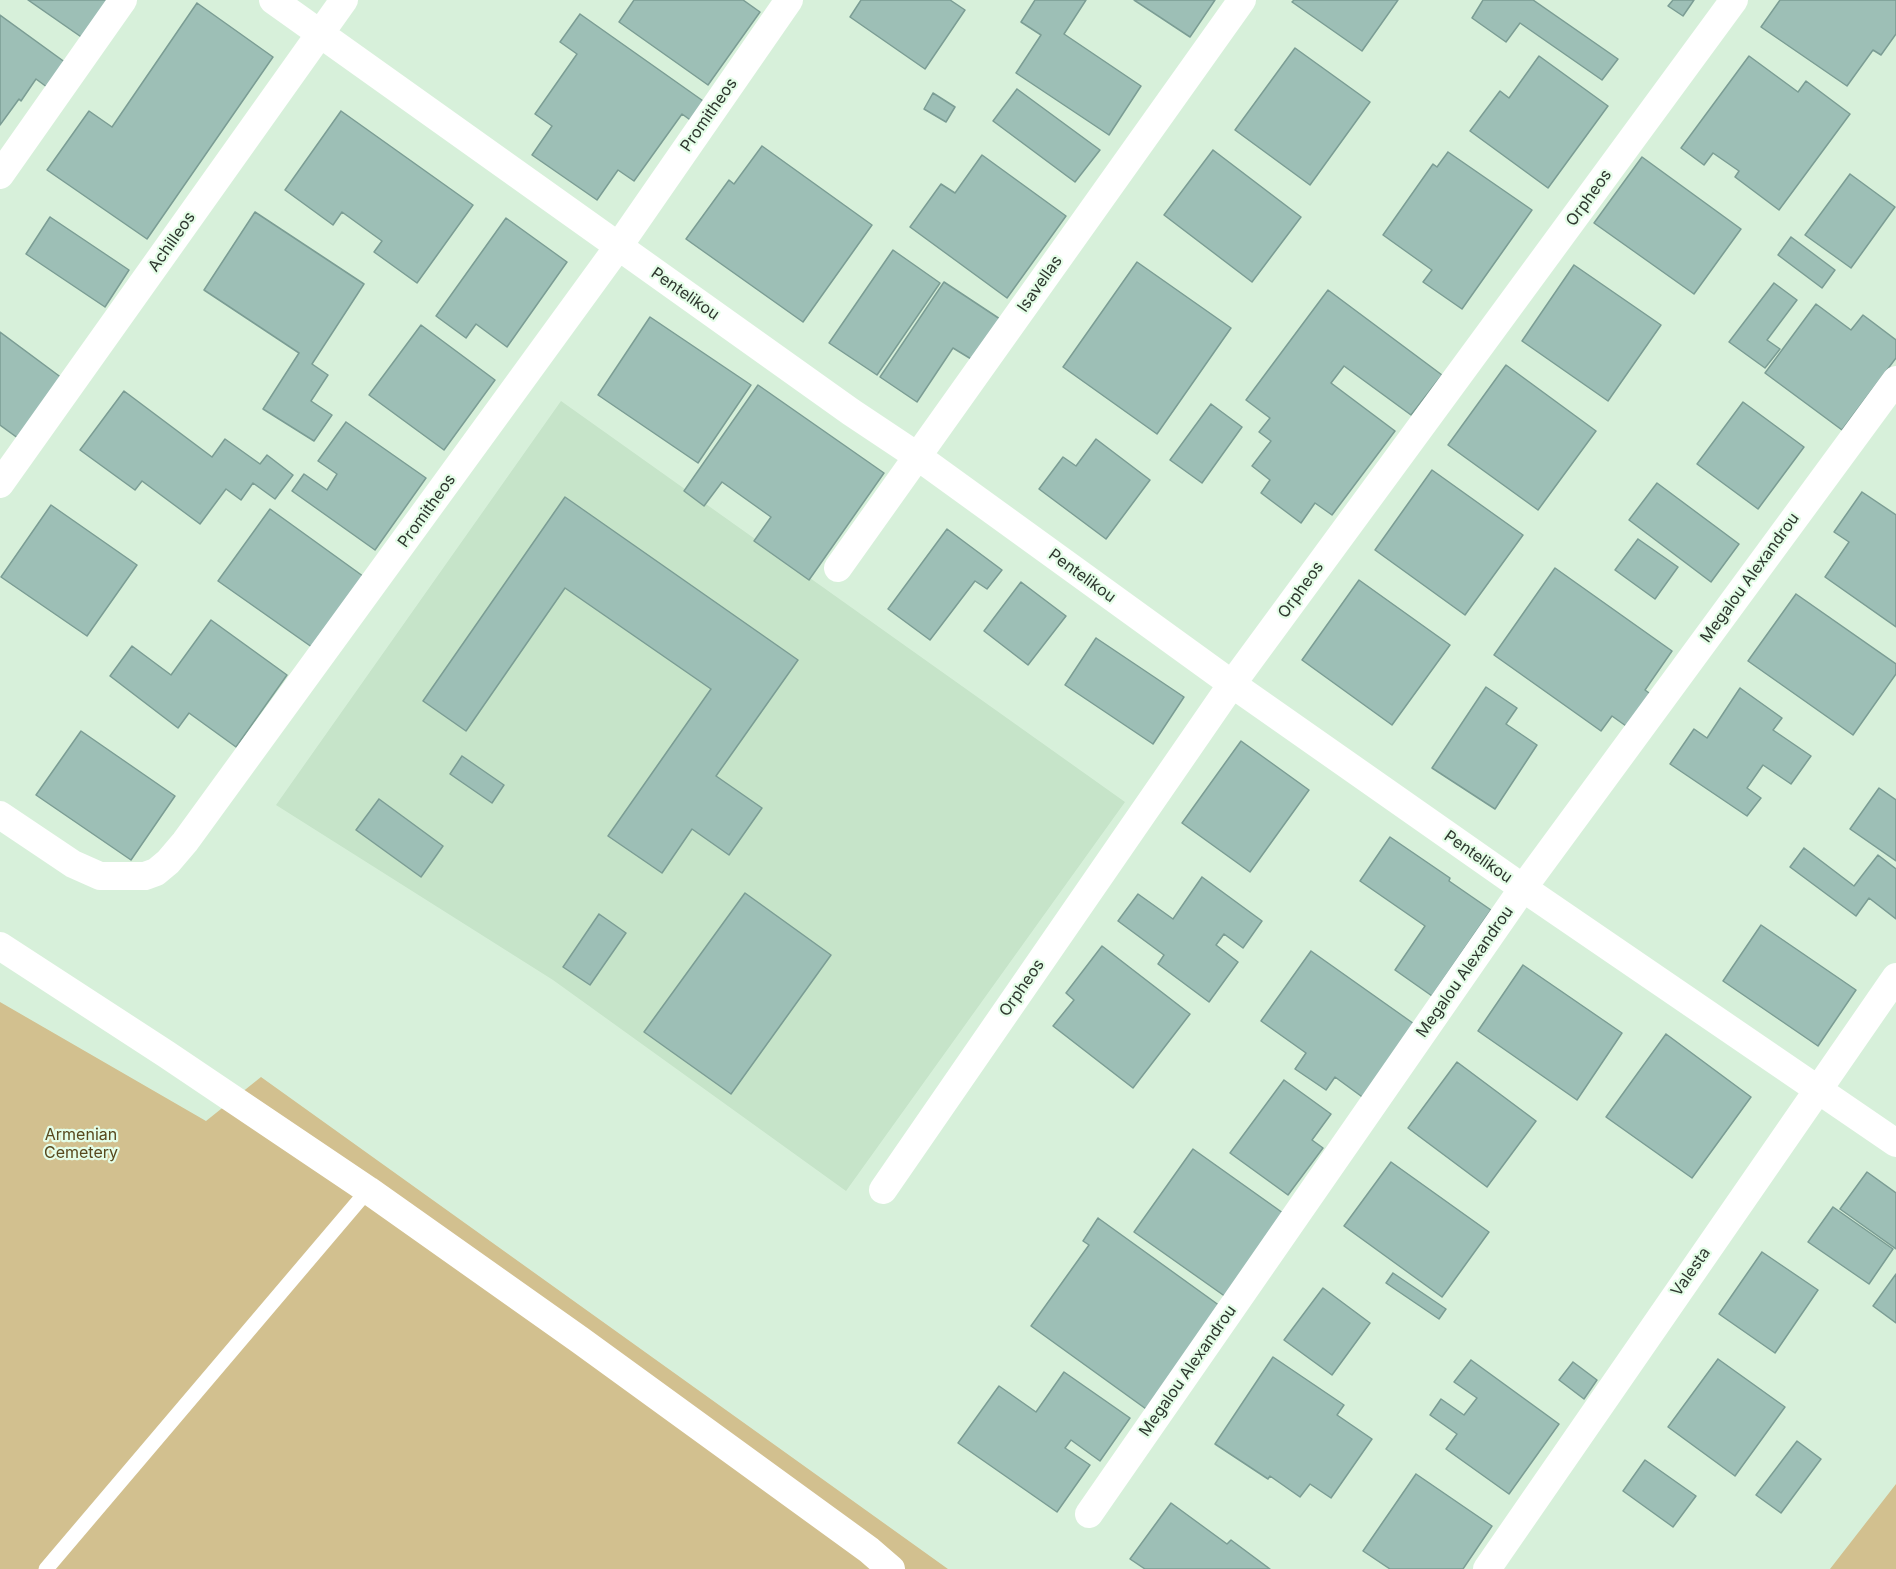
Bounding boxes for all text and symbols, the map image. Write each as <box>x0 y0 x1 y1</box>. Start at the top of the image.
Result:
street label: Promitheos <box>677 74 741 156</box>
street label: Orpheos <box>1562 166 1616 230</box>
street label: Achilleos <box>144 208 200 276</box>
street label: Isavellas <box>1014 252 1066 316</box>
street label: Pentelikou <box>647 264 723 324</box>
street label: Promitheos <box>394 471 460 551</box>
street label: Megalou Alexandrou <box>1696 509 1804 647</box>
street label: Pentelikou <box>1045 545 1119 607</box>
street label: Orpheos <box>1274 558 1328 622</box>
street label: Pentelikou <box>1440 827 1516 887</box>
street label: Megalou Alexandrou <box>1412 903 1518 1041</box>
street label: Orpheos <box>995 956 1049 1020</box>
park label: Armenian Cemetery <box>44 1125 118 1163</box>
street label: Valesta <box>1667 1244 1715 1300</box>
street label: Megalou Alexandrou <box>1135 1302 1241 1440</box>

